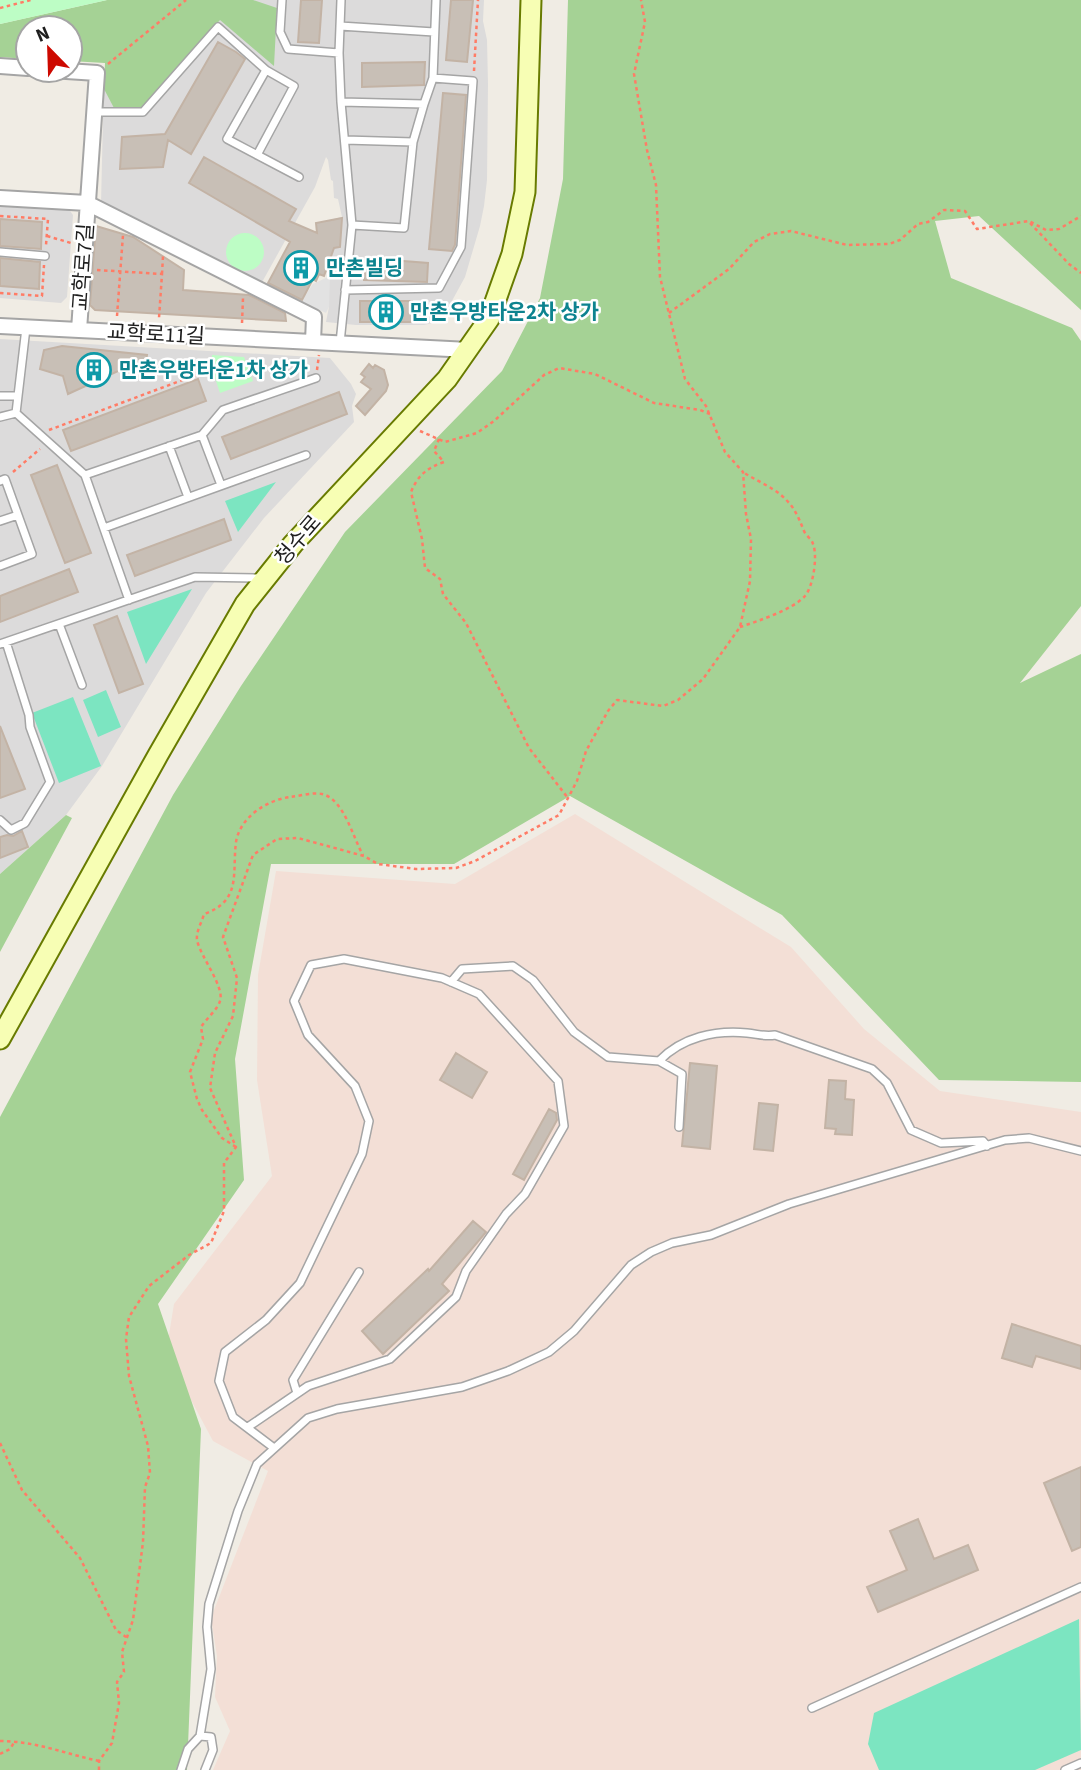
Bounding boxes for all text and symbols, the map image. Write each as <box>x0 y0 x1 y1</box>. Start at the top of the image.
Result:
north arrow <box>14 14 84 84</box>
text: N <box>32 20 54 50</box>
street label: 교학로7길 <box>65 222 101 312</box>
building icon: 만촌빌딩 <box>282 249 320 287</box>
place label: 만촌빌딩 <box>326 253 403 283</box>
building icon: 만촌우방타운2차 상가 <box>367 293 405 331</box>
place label: 만촌우방타운2차 상가 <box>410 297 599 327</box>
street label: 교학로11길 <box>106 316 206 352</box>
building icon: 만촌우방타운1차 상가 <box>75 351 113 389</box>
place label: 만촌우방타운1차 상가 <box>119 355 308 385</box>
street label: 청수로 <box>268 508 328 572</box>

